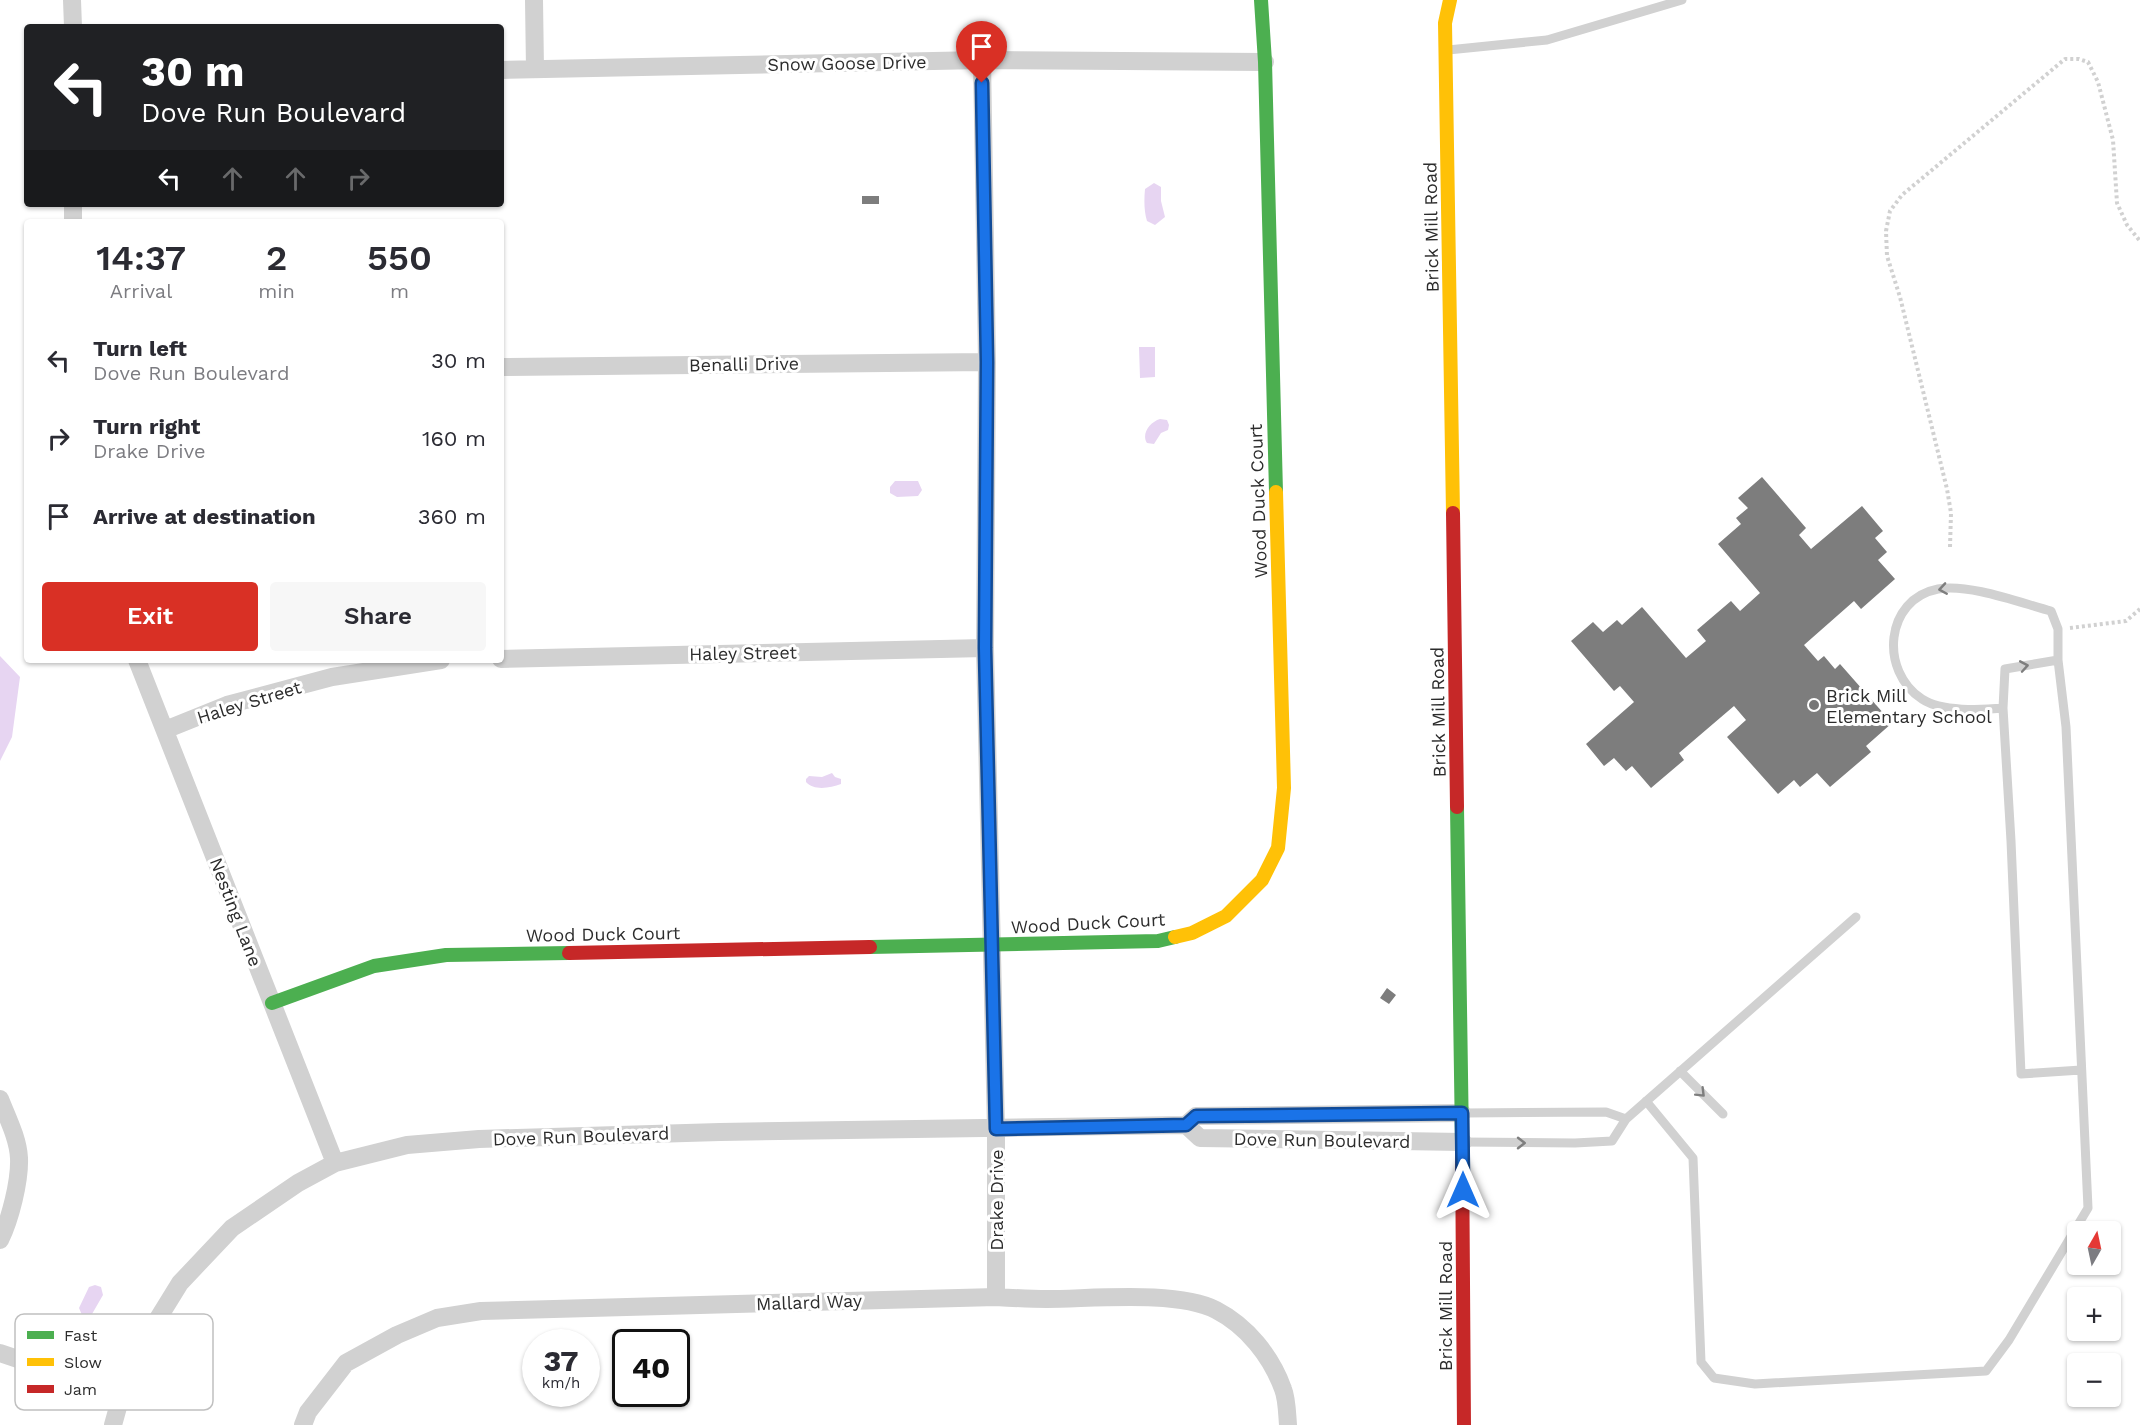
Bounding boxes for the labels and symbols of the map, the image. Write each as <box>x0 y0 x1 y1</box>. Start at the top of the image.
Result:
pin <box>956 21 1007 83</box>
street label: Snow Goose Drive <box>767 51 927 75</box>
street label: Brick Mill Road <box>1419 162 1443 292</box>
street label: Benalli Drive <box>689 353 799 375</box>
street label: Wood Duck Court <box>1245 423 1271 579</box>
one-way arrow <box>1939 582 1948 594</box>
street label: Haley Street <box>689 642 798 664</box>
street label: Brick Mill Road <box>1426 647 1450 777</box>
one-way arrow <box>2019 660 2029 673</box>
street label: Haley Street <box>194 676 304 728</box>
place label: Brick Mill Elementary School <box>1826 685 1992 727</box>
marker: Brick Mill Elementary School <box>1807 698 1821 712</box>
street label: Nesting Lane <box>206 855 266 969</box>
street label: Wood Duck Court <box>1010 908 1166 938</box>
street label: Wood Duck Court <box>526 922 681 946</box>
one-way arrow <box>1694 1085 1705 1096</box>
street label: Dove Run Boulevard <box>492 1122 670 1150</box>
street label: Dove Run Boulevard <box>1233 1128 1411 1152</box>
one-way arrow <box>1517 1137 1526 1149</box>
street label: Drake Drive <box>986 1149 1007 1251</box>
position arrow <box>1431 1158 1495 1222</box>
north arrow <box>2067 1221 2121 1275</box>
street label: Brick Mill Road <box>1435 1241 1456 1371</box>
street label: Mallard Way <box>756 1290 863 1314</box>
legend <box>15 1314 213 1410</box>
text: Fast <box>64 1326 97 1345</box>
speed limit sign: 40 <box>612 1329 690 1407</box>
text: Slow <box>64 1353 102 1372</box>
text: Jam <box>64 1380 97 1399</box>

